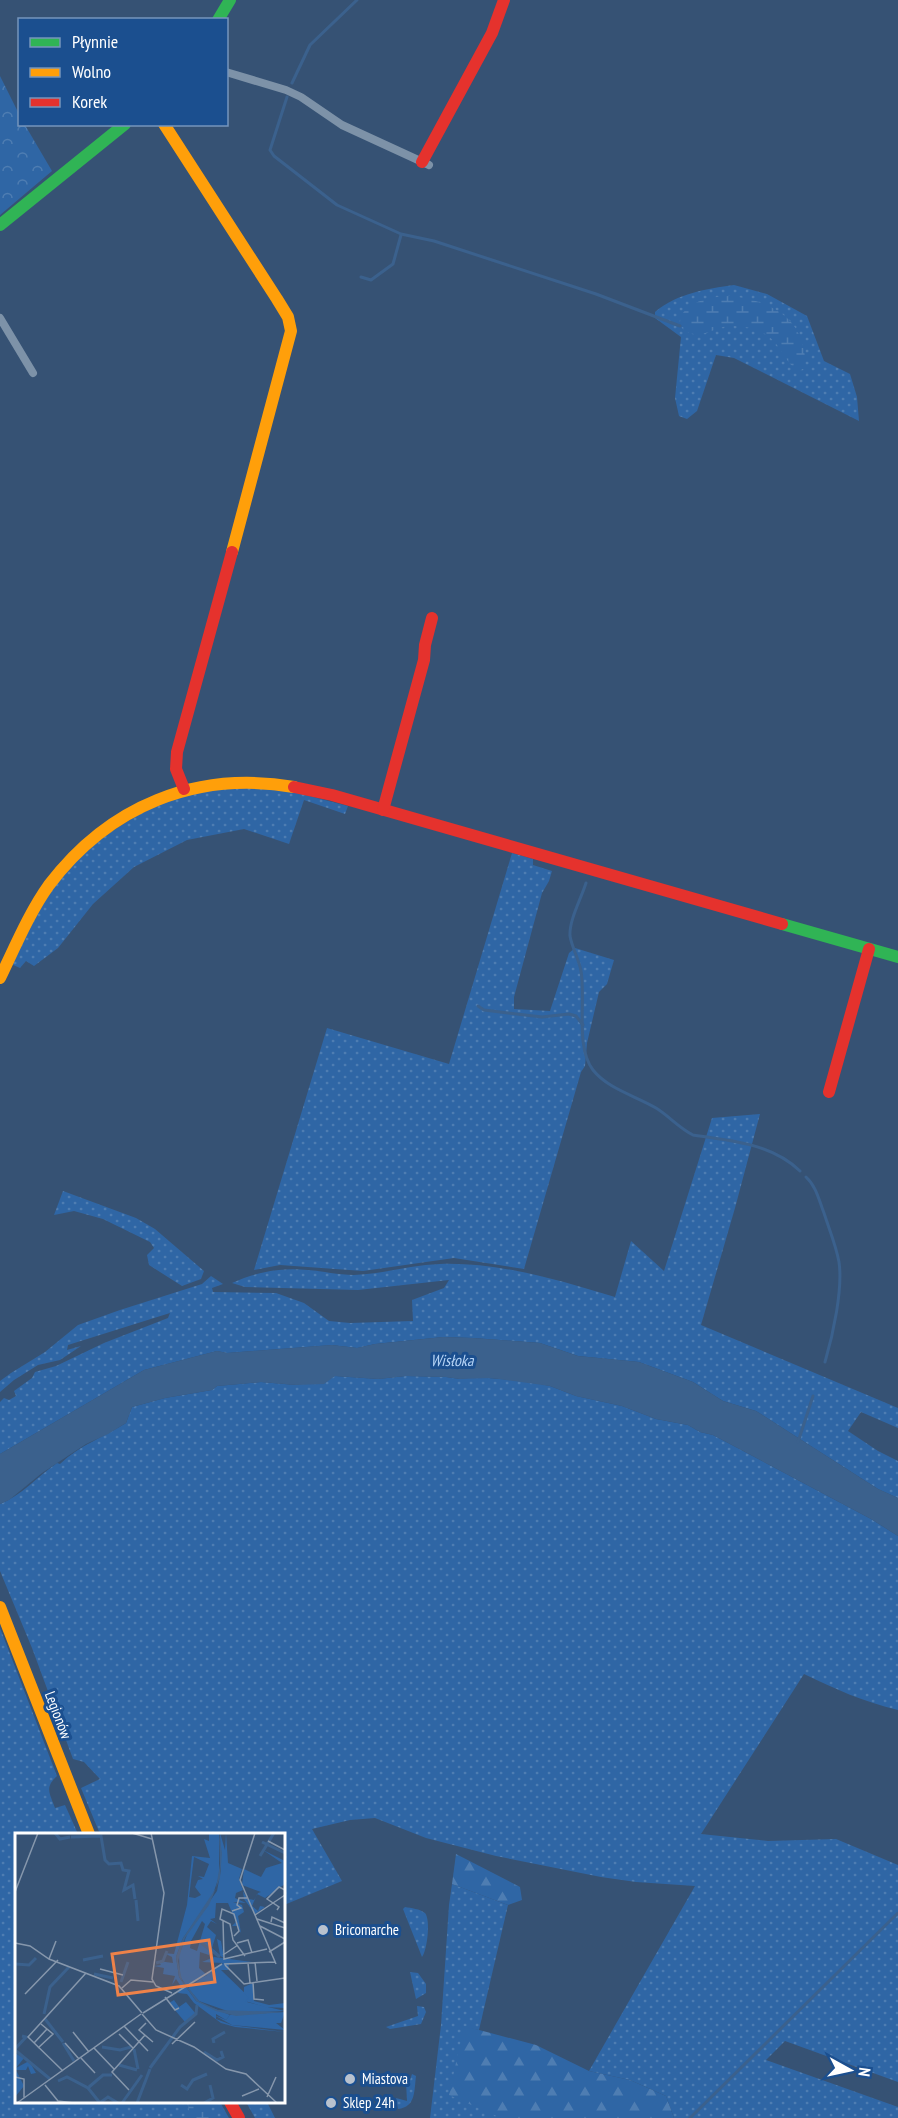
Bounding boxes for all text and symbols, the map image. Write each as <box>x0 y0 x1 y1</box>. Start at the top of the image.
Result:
legend <box>18 18 228 126</box>
text: Płynnie <box>72 30 118 53</box>
text: Wolno <box>72 60 111 83</box>
text: Korek <box>72 90 107 113</box>
water label: Wisłoka <box>431 1350 475 1370</box>
street label: Legionów <box>41 1688 76 1742</box>
inset map <box>15 1833 285 2103</box>
place label: Bricomarche <box>335 1920 399 1939</box>
marker: Bricomarche <box>316 1923 330 1937</box>
north arrow <box>820 2040 880 2100</box>
text: N <box>854 2066 875 2078</box>
place label: Miastova <box>362 2069 408 2088</box>
marker: Miastova <box>343 2072 357 2086</box>
place label: Sklep 24h <box>343 2093 395 2112</box>
marker: Sklep 24h <box>324 2096 338 2110</box>

